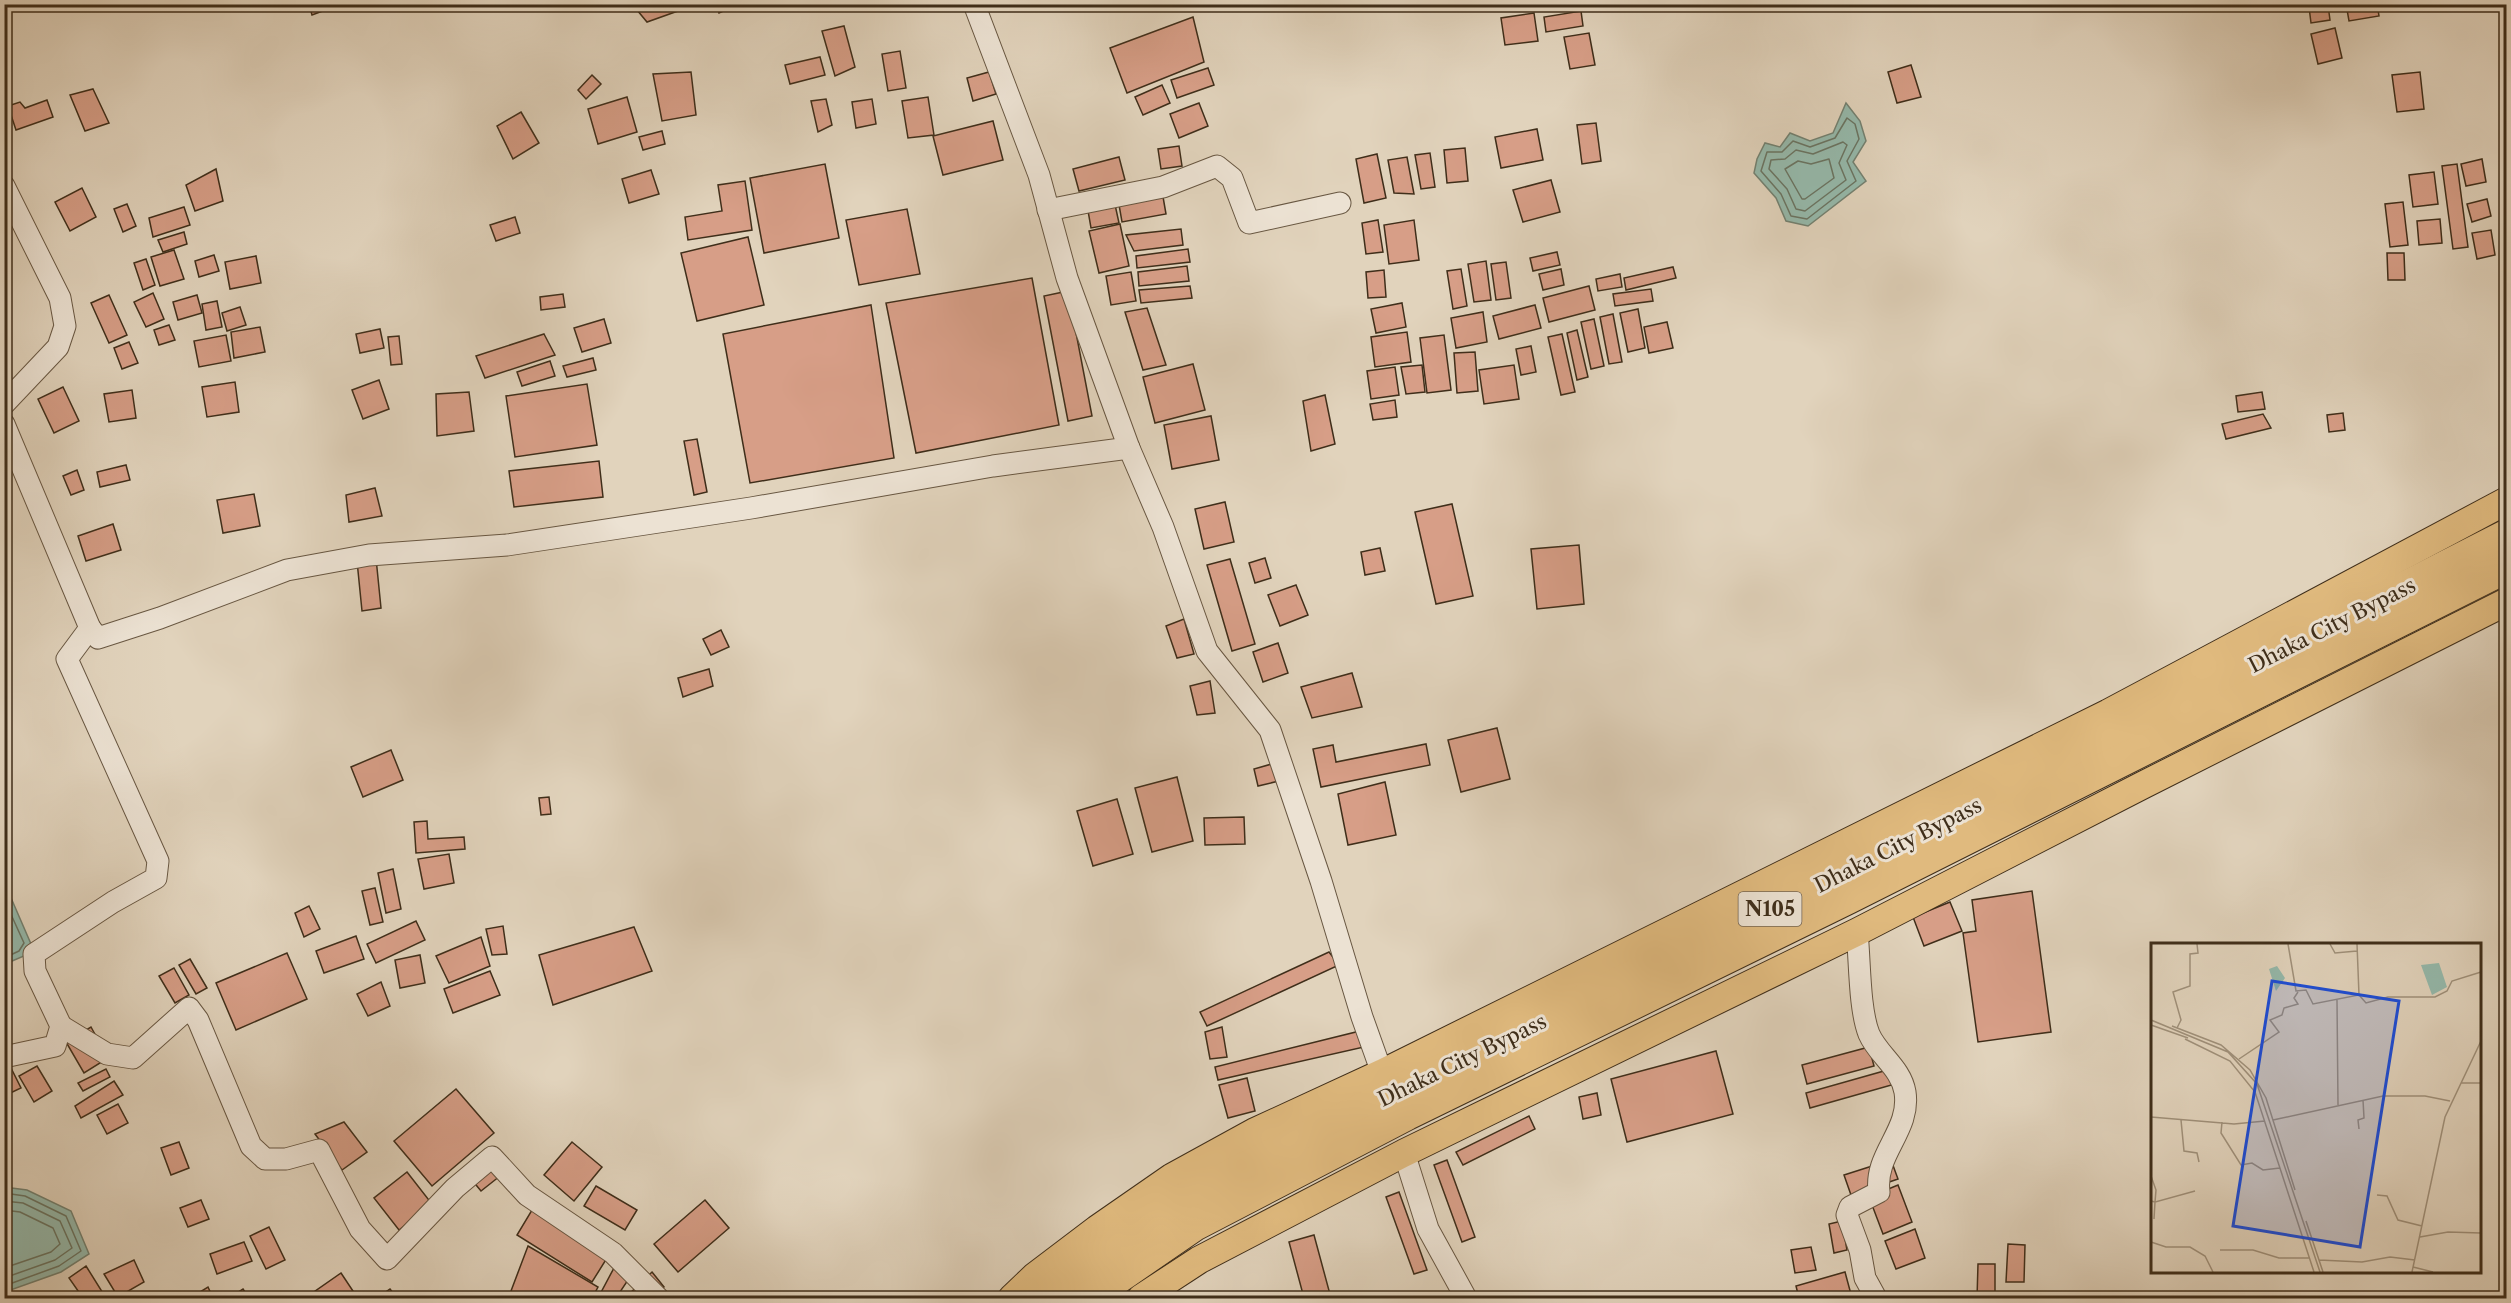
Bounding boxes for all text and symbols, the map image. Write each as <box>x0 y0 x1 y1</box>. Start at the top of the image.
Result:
street label: Dhaka City Bypass <box>2244 572 2420 678</box>
street label: Dhaka City Bypass <box>1810 792 1986 898</box>
road number: N105 <box>1738 892 1802 926</box>
inset map <box>2151 943 2481 1273</box>
street label: Dhaka City Bypass <box>1374 1008 1550 1112</box>

